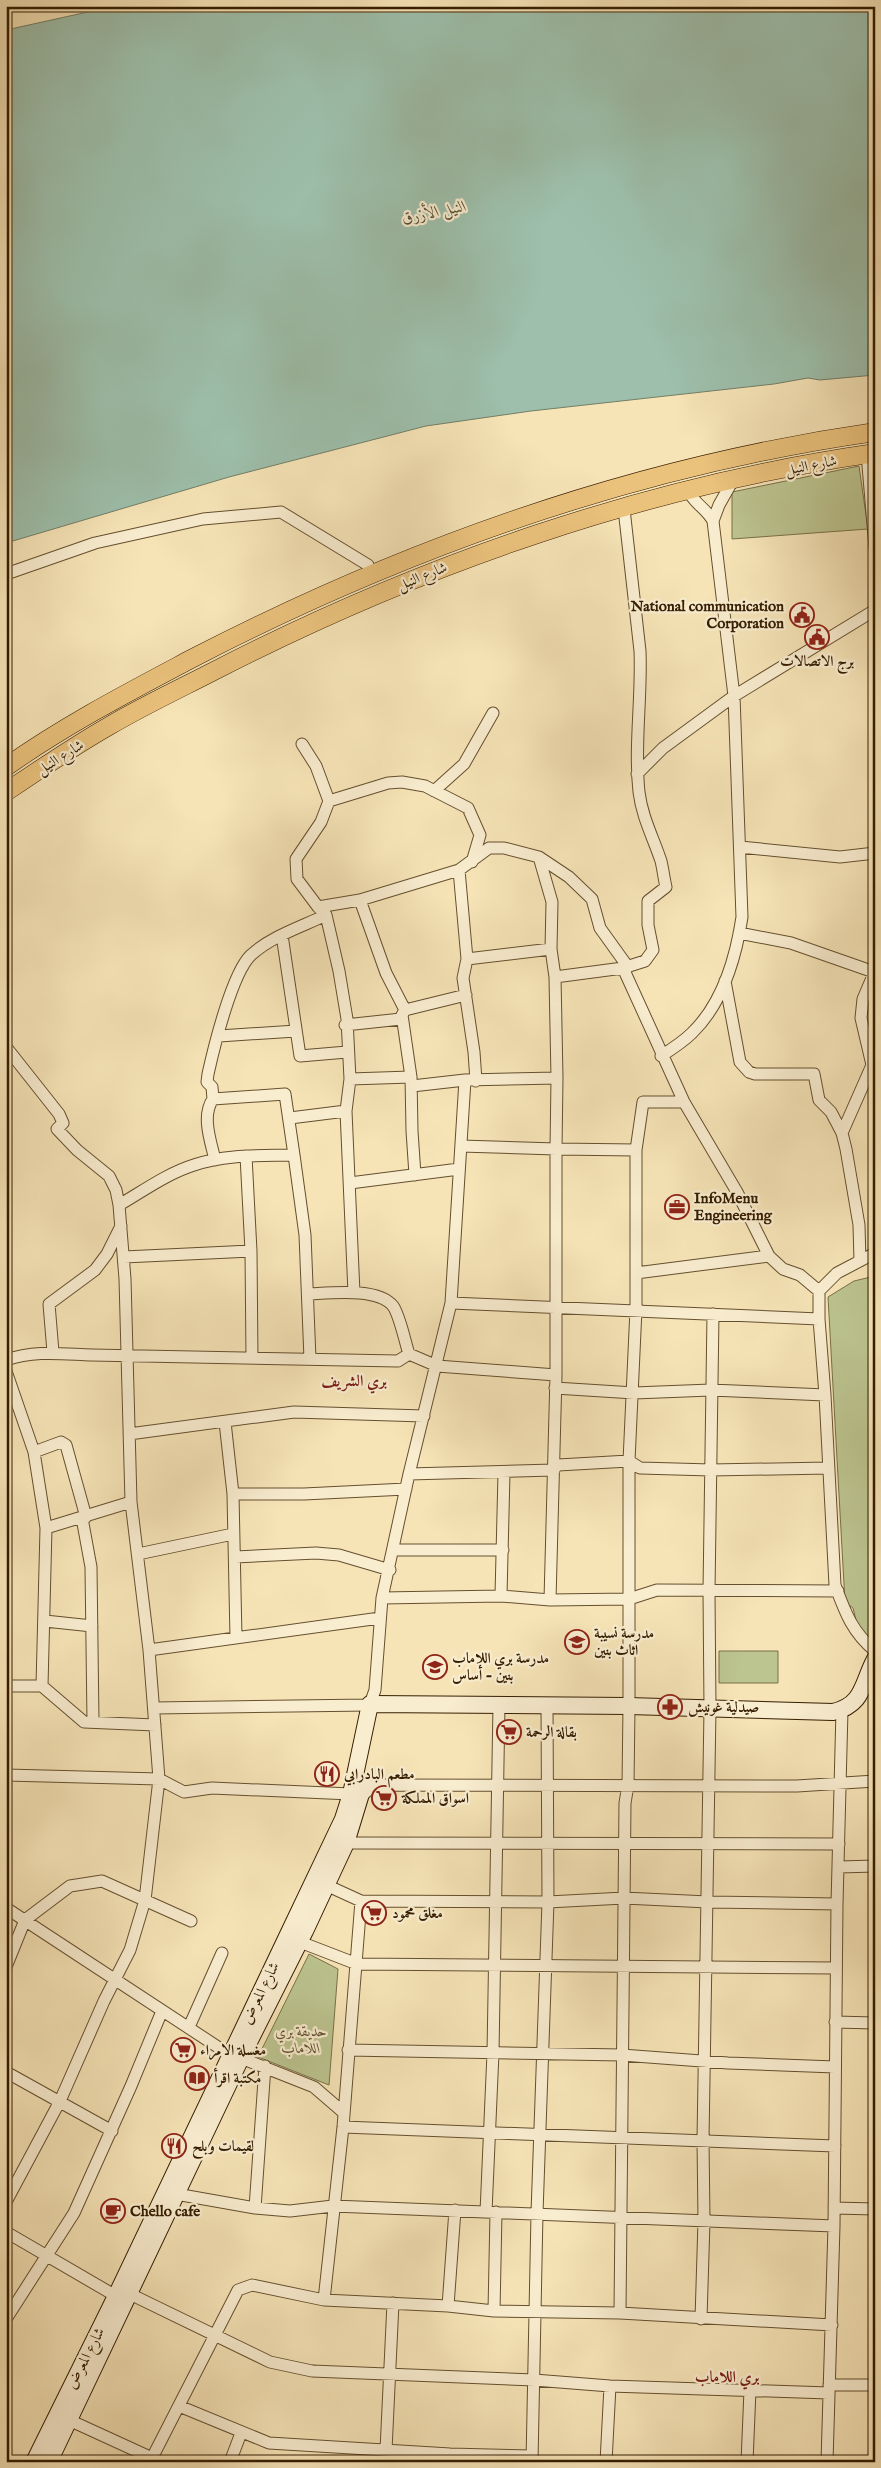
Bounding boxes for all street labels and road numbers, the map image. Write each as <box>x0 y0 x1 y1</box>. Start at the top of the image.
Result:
street label: شارع النيل <box>784 451 839 483</box>
street label: شارع النيل <box>394 558 451 598</box>
street label: شارع النيل <box>33 736 89 782</box>
street label: شارع المعرض <box>237 1959 286 2029</box>
street label: شارع المعرض <box>62 2324 112 2394</box>

